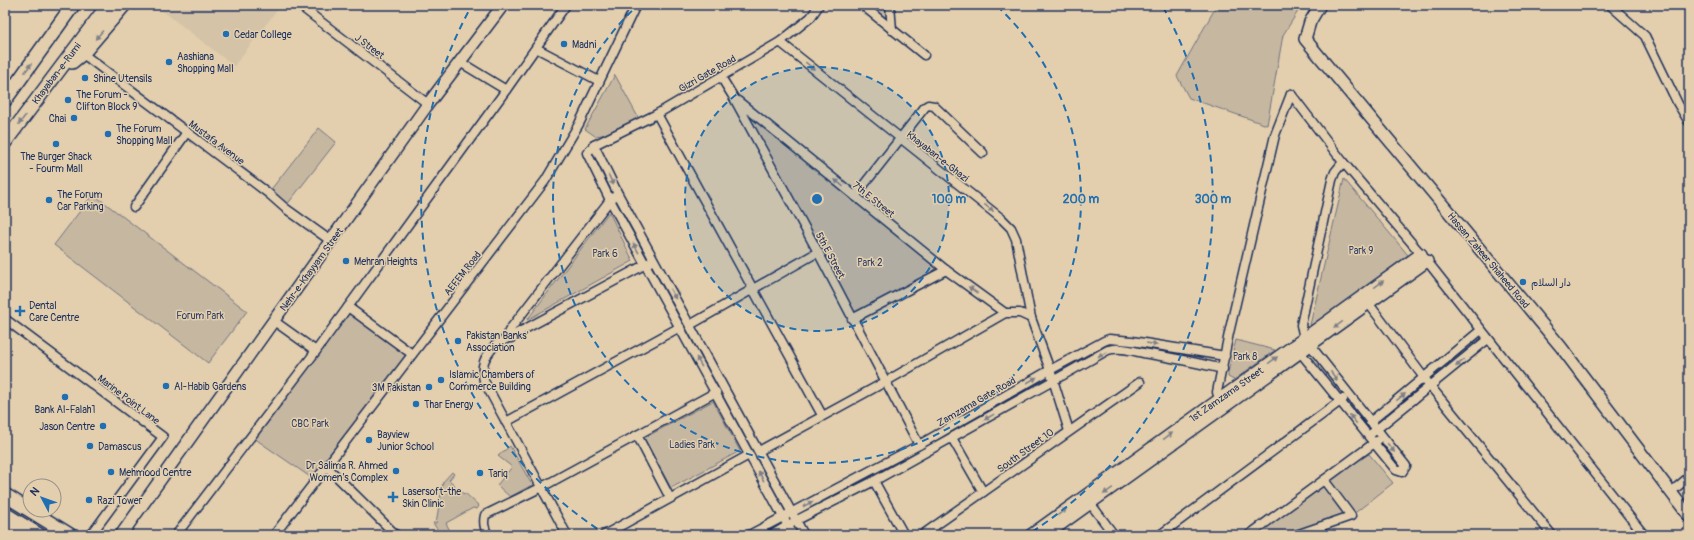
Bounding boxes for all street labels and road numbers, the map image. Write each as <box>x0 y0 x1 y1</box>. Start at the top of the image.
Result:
street label: J Street <box>352 32 387 62</box>
street label: Khayaban-e-Rumi <box>30 40 84 107</box>
street label: Gizri Gate Road <box>677 53 738 95</box>
street label: Mustafa Avenue <box>186 118 247 168</box>
street label: Khayaban-e-Ghazi <box>904 129 971 185</box>
street label: 7th E Street <box>850 179 898 221</box>
street label: Hassan Zaheer Shaheed Road <box>1445 210 1532 311</box>
street label: Nehr-e-Khayyam Street <box>278 225 347 314</box>
street label: 5th E Street <box>813 230 848 282</box>
street label: AEFEM Road <box>442 249 484 298</box>
street label: 1st Zamzama Street <box>1187 364 1267 425</box>
street label: Marine Point Lane <box>95 373 162 427</box>
street label: Zamzama Gate Road <box>935 374 1018 429</box>
street label: South Street 10 <box>995 426 1056 475</box>

